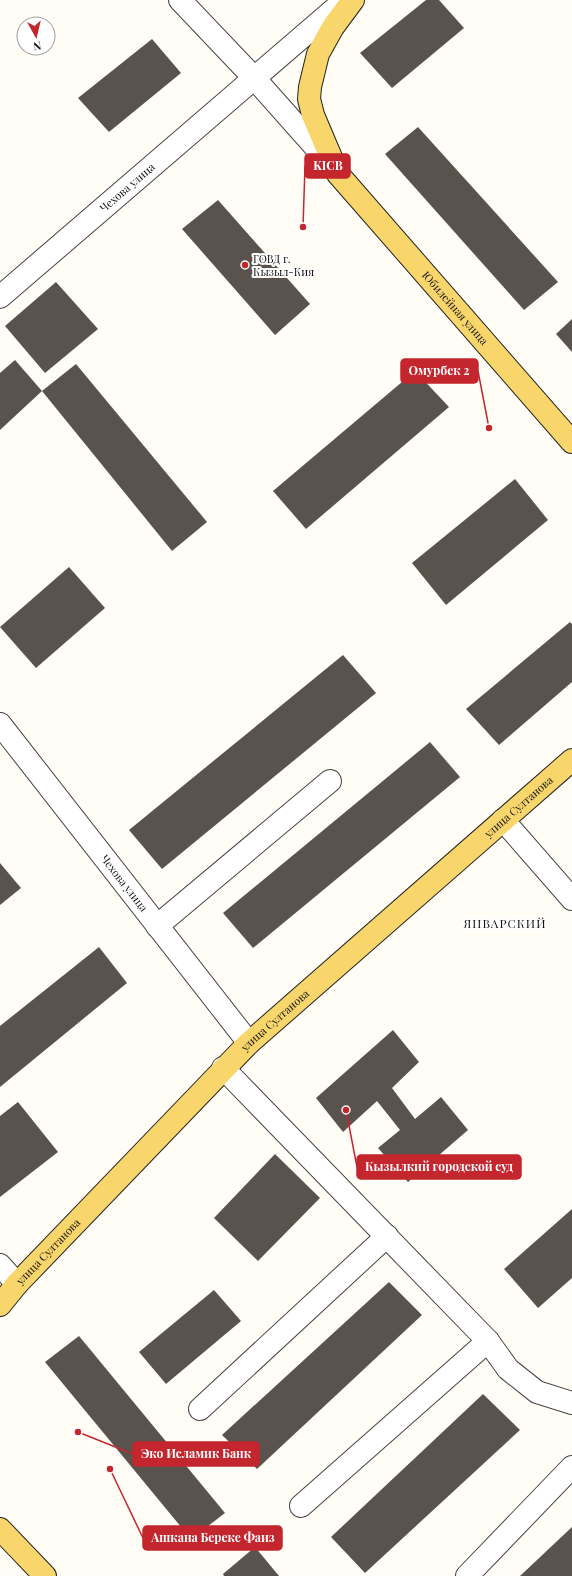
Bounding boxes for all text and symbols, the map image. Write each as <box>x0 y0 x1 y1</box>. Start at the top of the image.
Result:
north arrow <box>16 16 56 56</box>
text: N <box>32 38 42 54</box>
callout: KICB <box>305 154 350 178</box>
text: KICB <box>313 157 343 173</box>
street label: Чехова улица <box>96 159 158 215</box>
place label: ГОВД г. Кызыл-Кия <box>253 251 314 279</box>
marker: ГОВД г. Кызыл-Кия <box>240 260 250 270</box>
street label: Юбилейная улица <box>419 268 492 348</box>
callout: Омурбек 2 <box>401 359 478 383</box>
text: Омурбек 2 <box>408 362 470 378</box>
street label: улица Султанова <box>480 772 556 841</box>
street label: Чехова улица <box>98 851 152 915</box>
district label: ЯНВАРСКИЙ <box>463 915 546 931</box>
street label: улица Султанова <box>236 985 312 1055</box>
callout: Кызылкий городской суд <box>357 1155 521 1179</box>
text: Кызылкий городской суд <box>365 1158 513 1174</box>
street label: улица Султанова <box>12 1215 84 1288</box>
callout: Эко Исламик Банк <box>133 1442 259 1466</box>
text: Эко Исламик Банк <box>141 1445 252 1461</box>
callout: Ашкана Береке Фаиз <box>143 1526 282 1550</box>
text: Ашкана Береке Фаиз <box>150 1529 275 1545</box>

